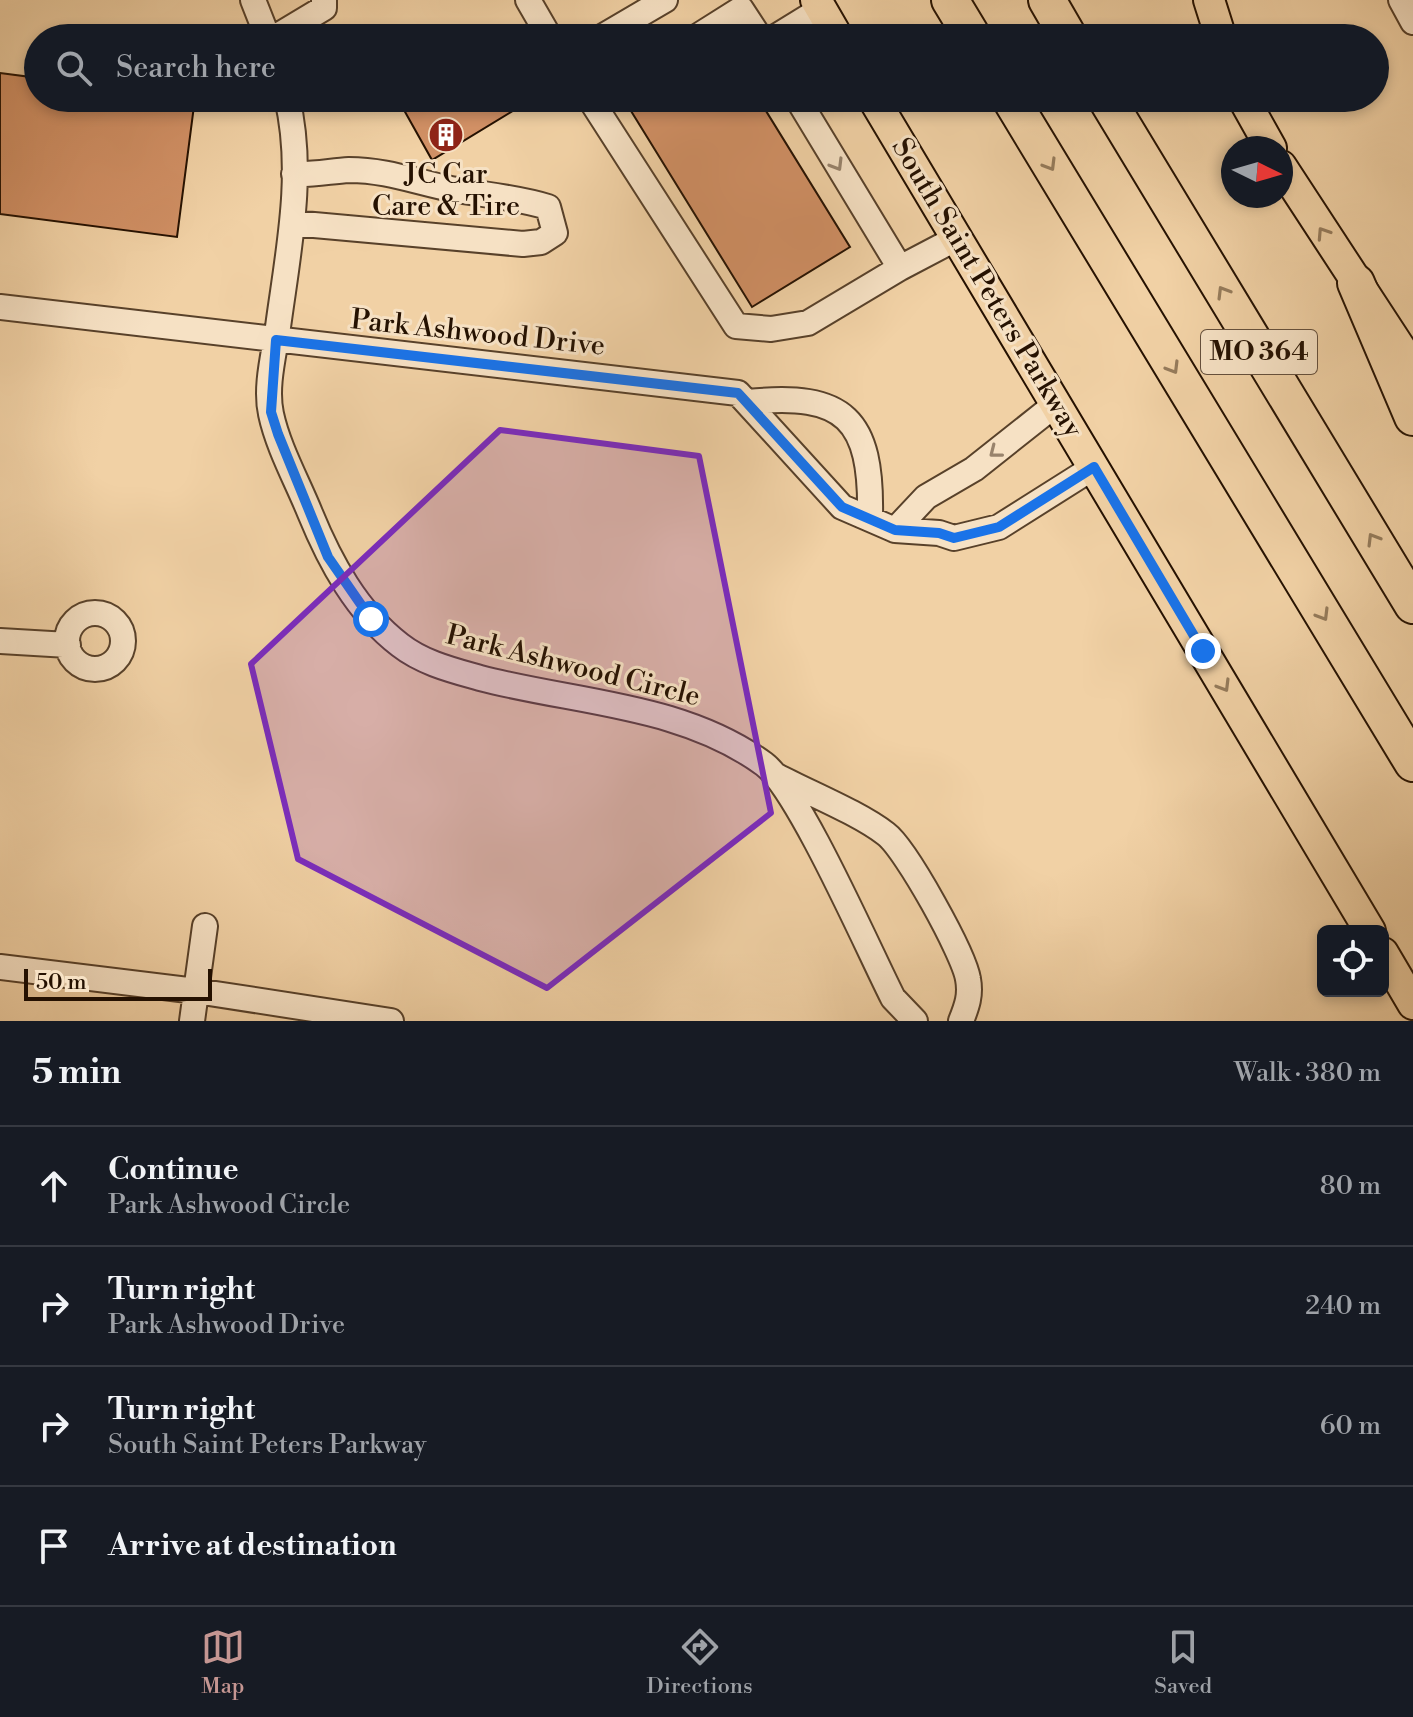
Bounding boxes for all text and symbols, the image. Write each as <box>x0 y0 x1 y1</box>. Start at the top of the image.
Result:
search box <box>24 24 1389 112</box>
icon: search <box>52 46 96 90</box>
text: Search here <box>116 49 276 87</box>
building icon: JC Car Care & Tire <box>427 116 465 154</box>
street label: South Saint Peters Parkway <box>884 132 1091 444</box>
north arrow <box>1221 136 1293 208</box>
one-way arrow <box>828 156 843 171</box>
one-way arrow <box>1040 156 1056 171</box>
place label: JC Car Care & Tire <box>372 157 520 224</box>
one-way arrow <box>1318 227 1333 241</box>
one-way arrow <box>1218 286 1233 301</box>
street label: Park Ashwood Drive <box>349 302 607 364</box>
road number: MO 364 <box>1201 330 1317 374</box>
one-way arrow <box>1164 359 1179 374</box>
one-way arrow <box>989 443 1004 457</box>
one-way arrow <box>1367 533 1382 548</box>
route start <box>353 601 389 637</box>
one-way arrow <box>1313 606 1328 621</box>
street label: Park Ashwood Circle <box>442 617 704 715</box>
route end <box>1185 633 1221 669</box>
one-way arrow <box>1214 677 1230 692</box>
map controls <box>1317 925 1389 997</box>
button: locate <box>1317 925 1389 997</box>
scale bar <box>24 965 212 1001</box>
text: 50 m <box>36 969 87 996</box>
text: 5 min <box>32 1052 121 1094</box>
text: Walk · 380 m <box>1234 1057 1381 1089</box>
text: Continue <box>108 1151 239 1189</box>
icon: ahead <box>32 1164 76 1208</box>
text: 80 m <box>1320 1170 1381 1202</box>
text: Park Ashwood Circle <box>108 1189 350 1221</box>
text: Turn right <box>108 1271 255 1309</box>
icon: right <box>32 1284 76 1328</box>
text: 240 m <box>1305 1290 1381 1322</box>
text: Park Ashwood Drive <box>108 1309 345 1341</box>
text: Turn right <box>108 1391 255 1429</box>
icon: right <box>32 1404 76 1448</box>
text: 60 m <box>1320 1410 1381 1442</box>
text: South Saint Peters Parkway <box>108 1429 427 1461</box>
icon: arrive <box>32 1524 76 1568</box>
text: Arrive at destination <box>108 1527 397 1565</box>
tab: Map <box>201 1625 245 1700</box>
tab: Directions <box>647 1625 753 1700</box>
tab: Saved <box>1154 1625 1212 1700</box>

